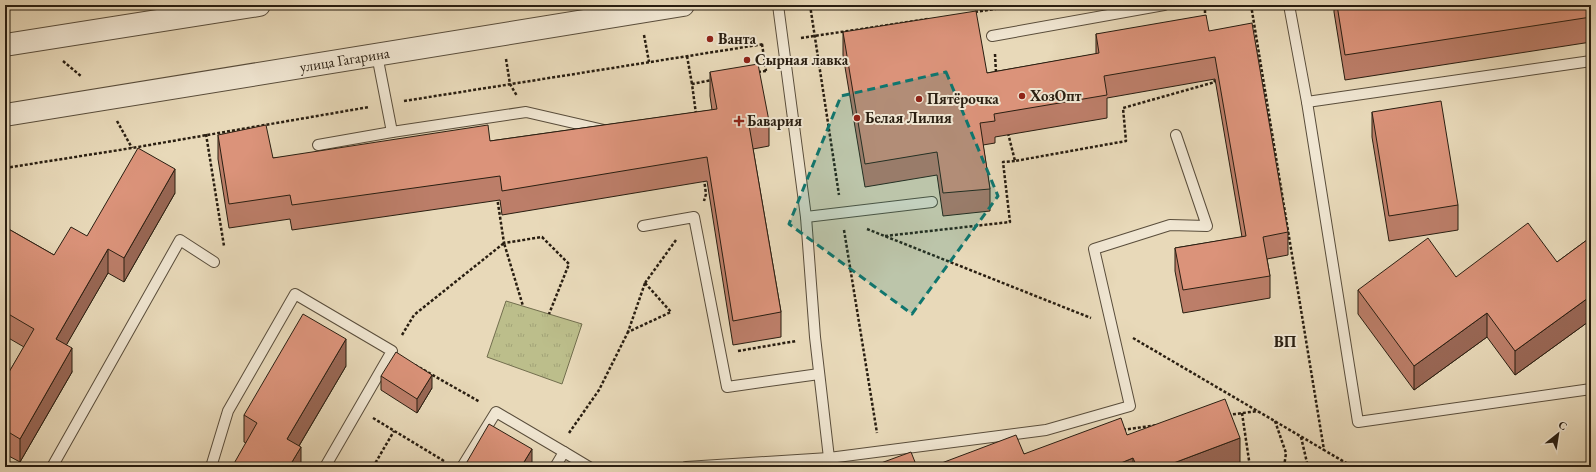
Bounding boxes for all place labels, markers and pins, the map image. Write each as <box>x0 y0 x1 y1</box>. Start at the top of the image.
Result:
place label: Ванта <box>718 29 756 48</box>
marker: Ванта <box>705 34 715 44</box>
place label: Сырная лавка <box>755 50 849 69</box>
marker: Сырная лавка <box>742 55 752 65</box>
place label: ХозОпт <box>1029 86 1082 105</box>
place label: Пятёрочка <box>927 89 999 108</box>
marker: ХозОпт <box>1017 91 1027 101</box>
marker: Пятёрочка <box>914 94 924 104</box>
place label: Белая Лилия <box>865 108 952 127</box>
place label: Бавария <box>747 111 802 130</box>
marker: Белая Лилия <box>852 113 862 123</box>
marker: Бавария <box>734 116 744 126</box>

